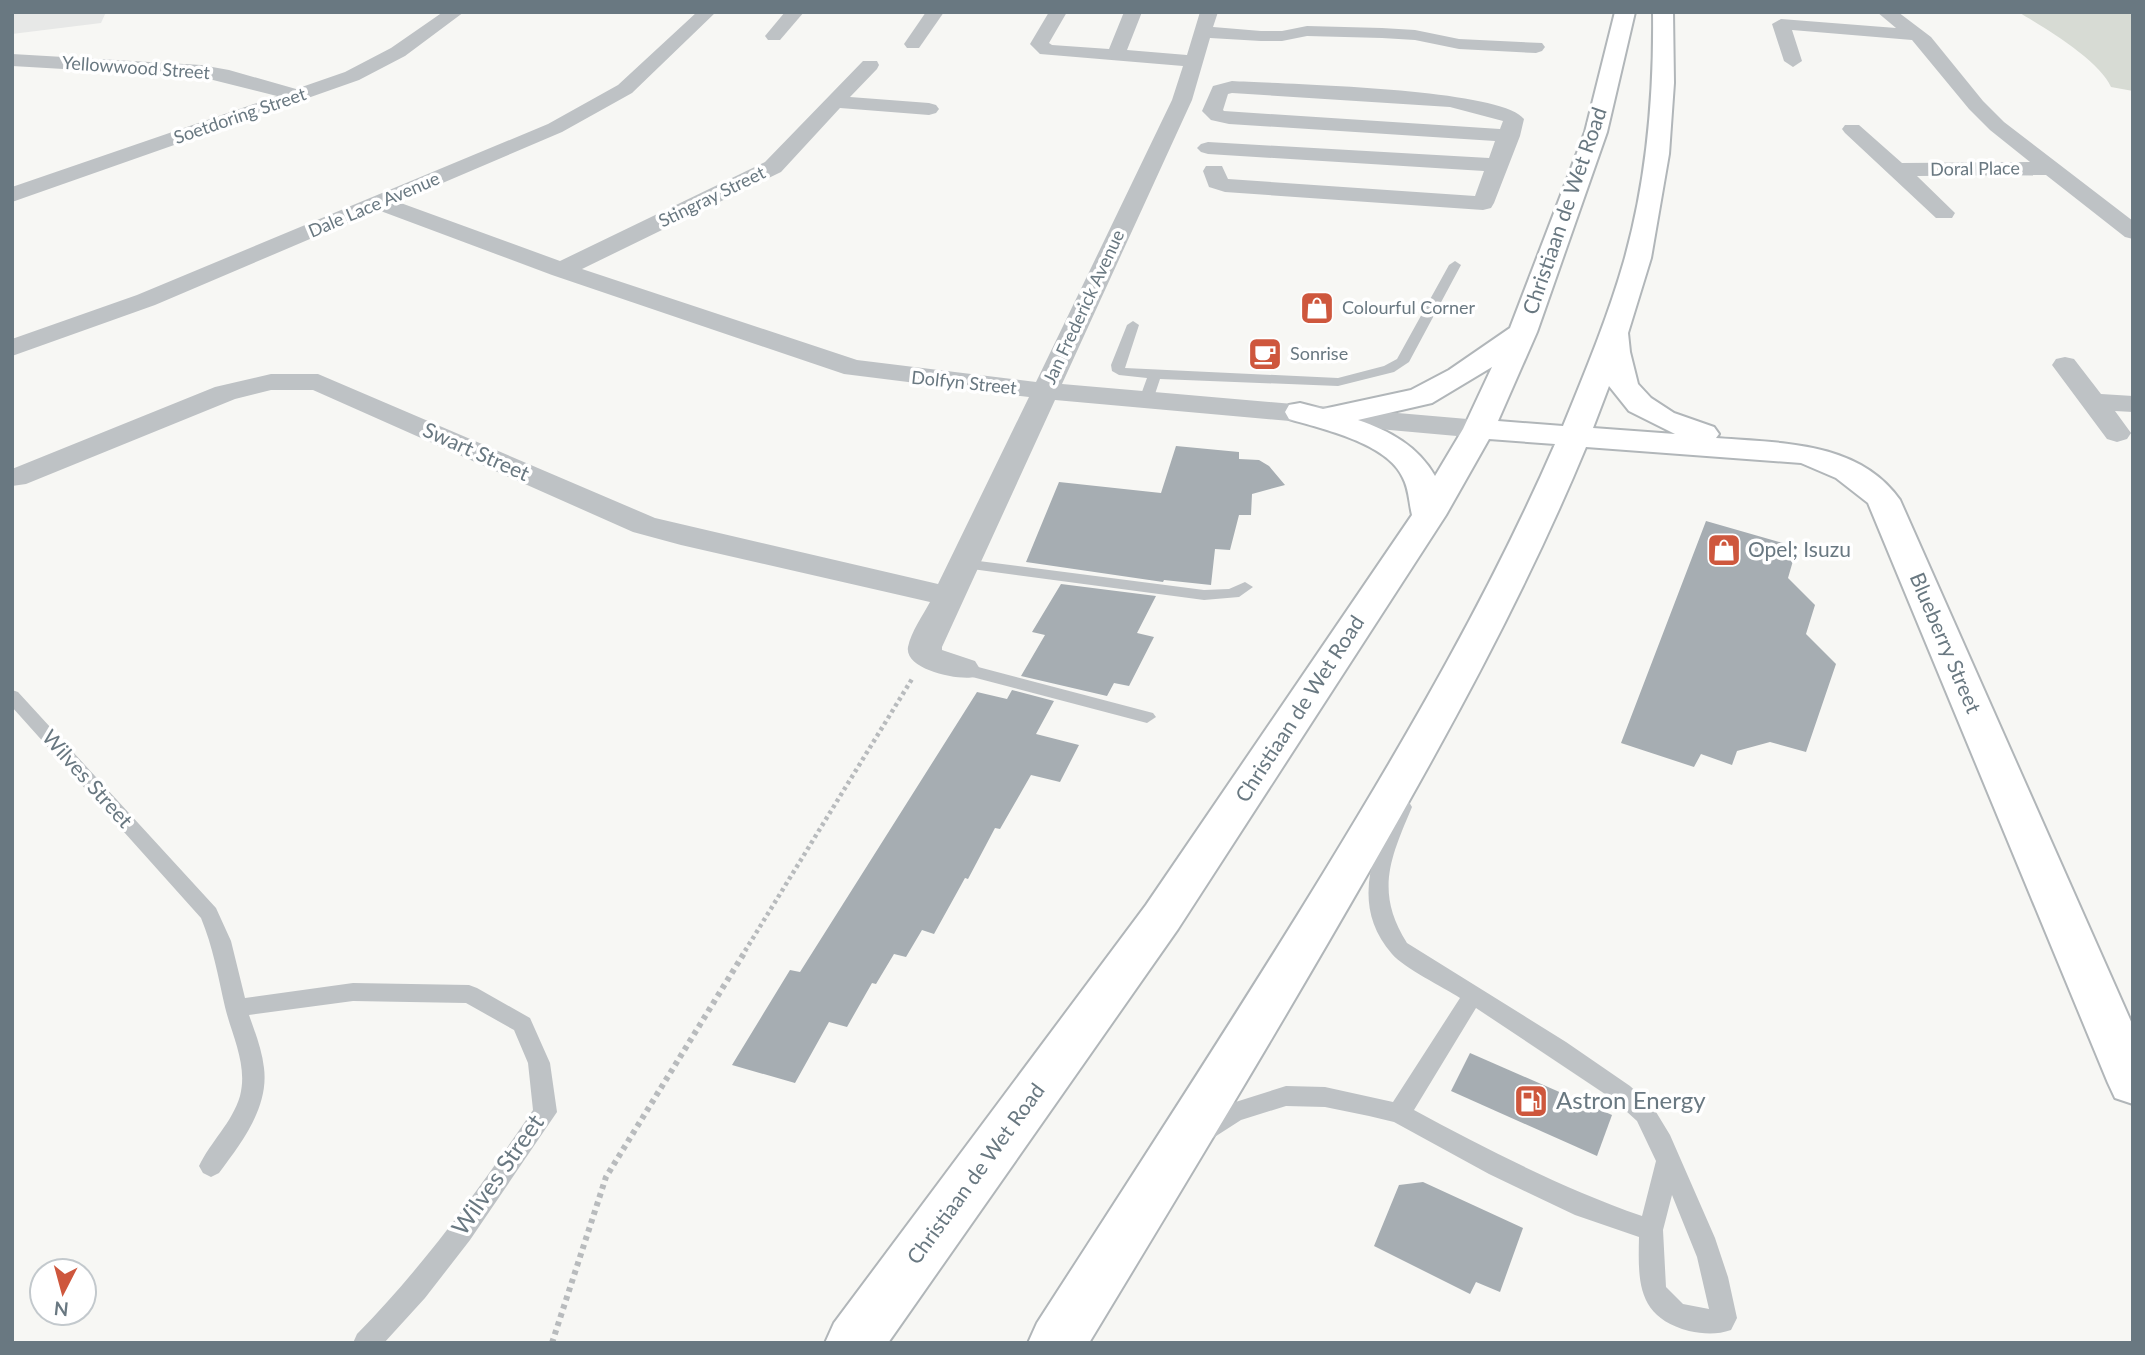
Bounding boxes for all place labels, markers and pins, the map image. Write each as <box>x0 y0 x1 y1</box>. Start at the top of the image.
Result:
shop icon: Colourful Corner <box>1298 289 1336 327</box>
place label: Colourful Corner <box>1342 296 1475 318</box>
cafe icon: Sonrise <box>1246 335 1284 373</box>
place label: Sonrise <box>1290 342 1348 364</box>
shop icon: Opel; Isuzu <box>1705 531 1743 569</box>
place label: Opel; Isuzu <box>1748 536 1851 561</box>
fuel station icon: Astron Energy <box>1512 1082 1550 1120</box>
place label: Astron Energy <box>1556 1085 1706 1114</box>

